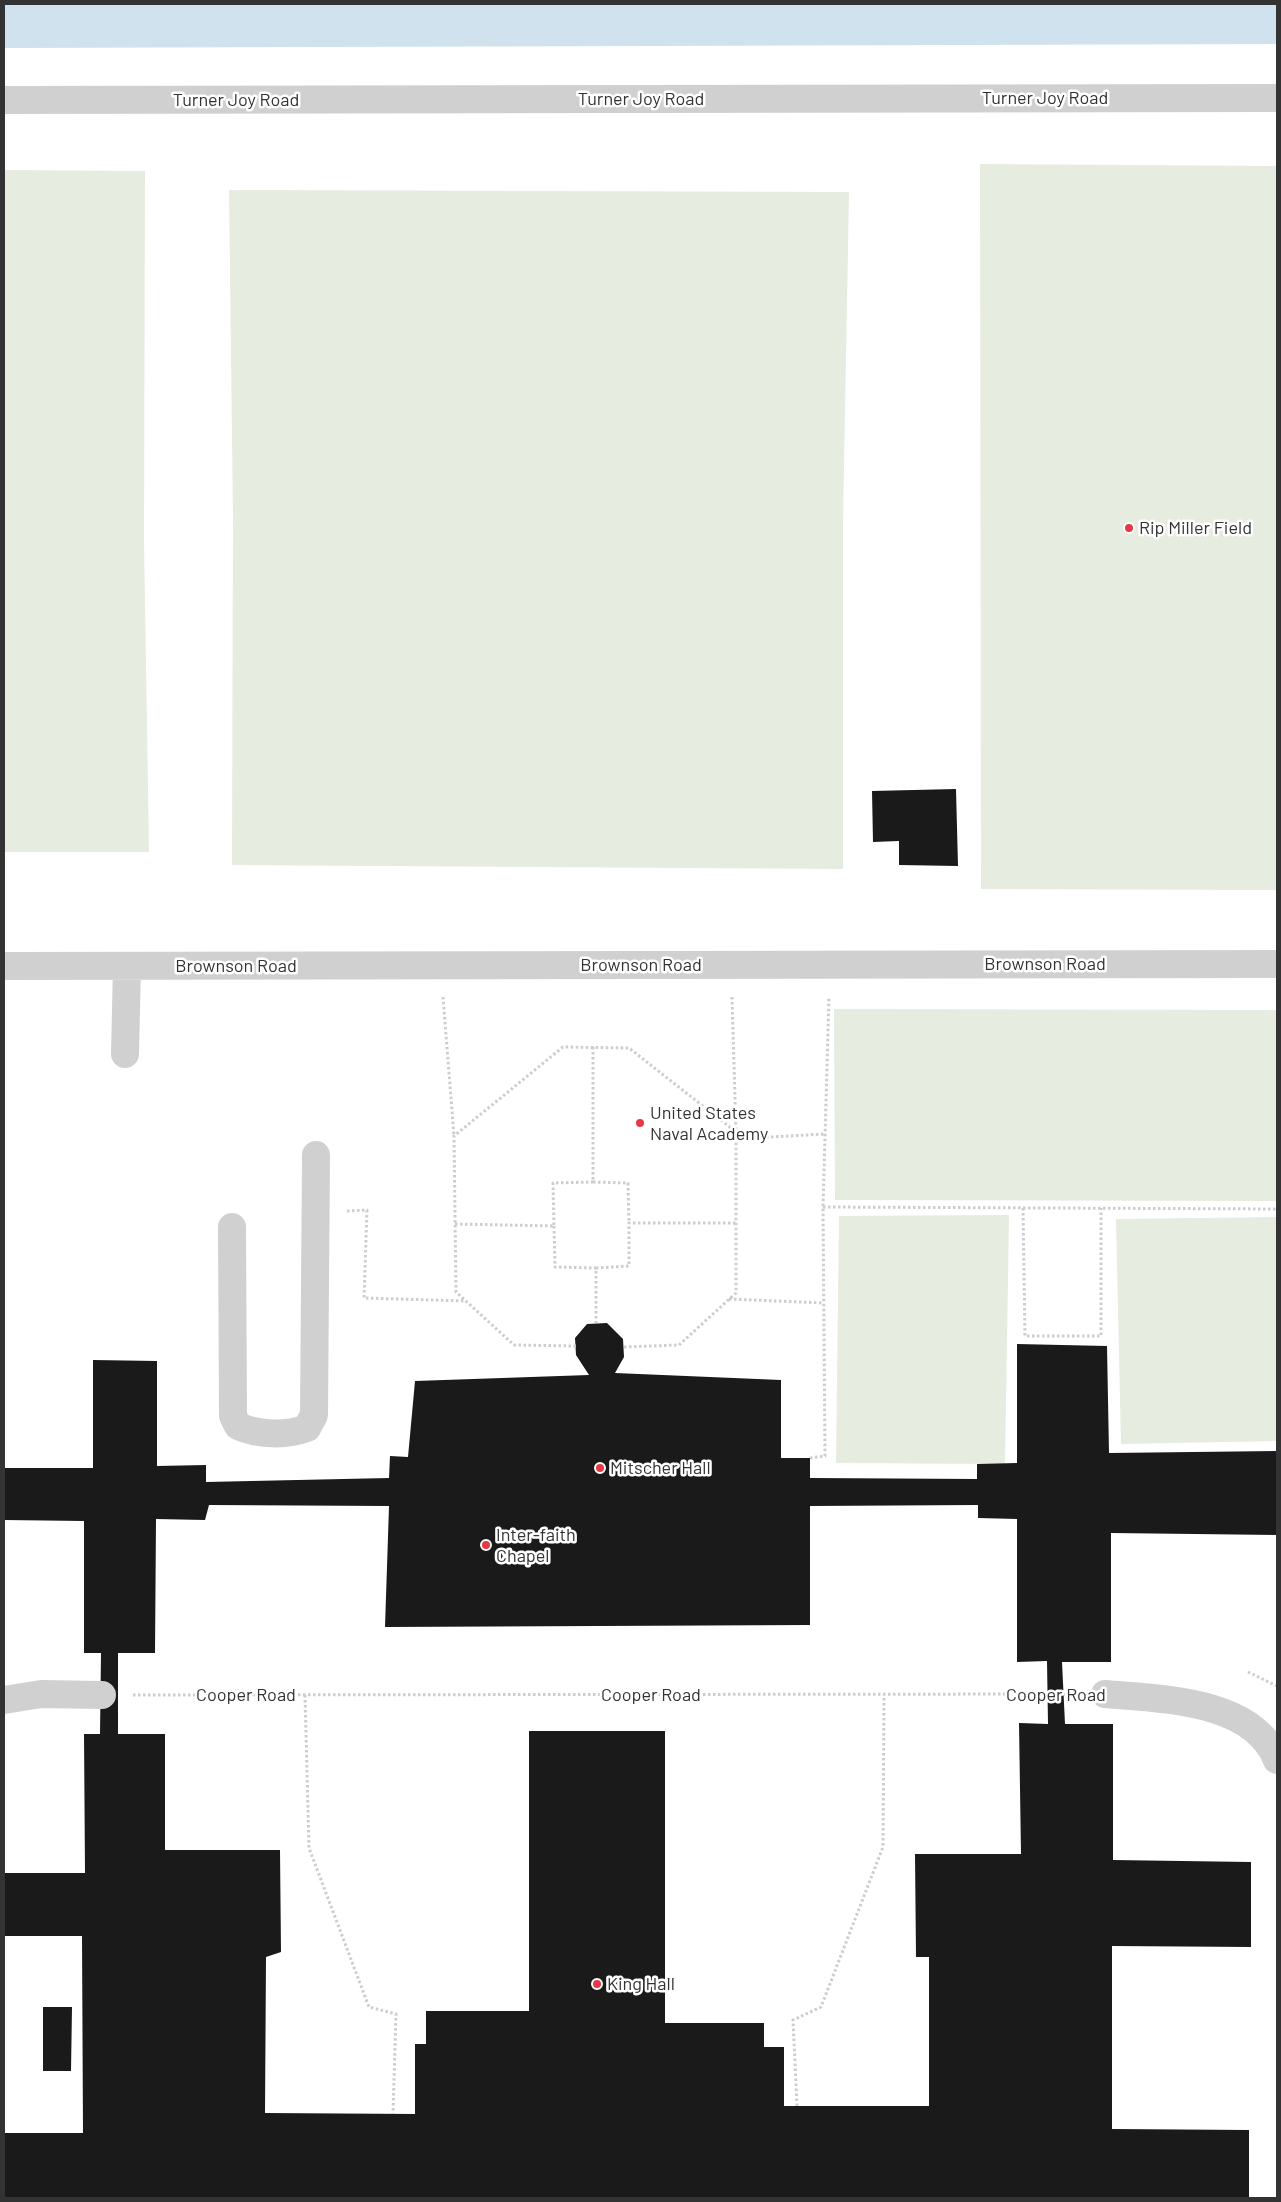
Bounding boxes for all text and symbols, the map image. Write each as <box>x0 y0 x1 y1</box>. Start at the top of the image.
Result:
street label: Turner Joy Road <box>982 87 1108 109</box>
street label: Turner Joy Road <box>578 88 704 110</box>
street label: Turner Joy Road <box>173 89 299 111</box>
place label: Rip Miller Field <box>1139 517 1252 539</box>
marker: Rip Miller Field <box>1123 522 1135 534</box>
street label: Brownson Road <box>984 953 1106 975</box>
street label: Brownson Road <box>580 954 702 976</box>
street label: Brownson Road <box>175 955 297 977</box>
place label: United States Naval Academy <box>650 1102 768 1144</box>
marker: United States Naval Academy <box>634 1117 646 1129</box>
place label: Mitscher Hall <box>610 1457 711 1479</box>
marker: Mitscher Hall <box>594 1462 606 1474</box>
place label: Inter-faith Chapel <box>496 1524 576 1566</box>
marker: Inter-faith Chapel <box>480 1539 492 1551</box>
street label: Cooper Road <box>196 1684 296 1706</box>
street label: Cooper Road <box>601 1684 701 1706</box>
street label: Cooper Road <box>1006 1684 1106 1706</box>
place label: King Hall <box>607 1973 675 1995</box>
marker: King Hall <box>591 1978 603 1990</box>

